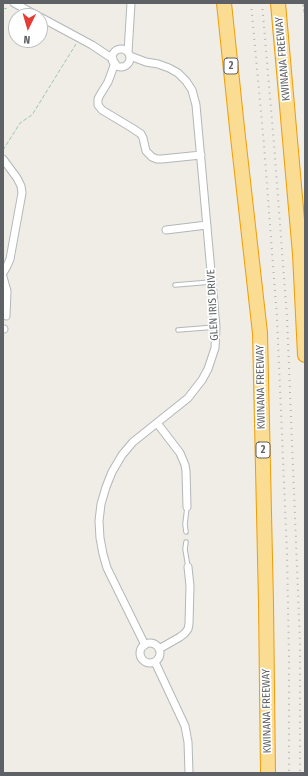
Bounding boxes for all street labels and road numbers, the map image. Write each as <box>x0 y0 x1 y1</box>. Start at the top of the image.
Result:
street label: KWINANA FREEWAY <box>273 16 293 102</box>
road number: 2 <box>224 58 238 74</box>
street label: GLEN IRIS DRIVE <box>205 269 221 341</box>
street label: KWINANA FREEWAY <box>254 345 268 429</box>
road number: 2 <box>256 442 270 458</box>
street label: KWINANA FREEWAY <box>260 669 274 753</box>

